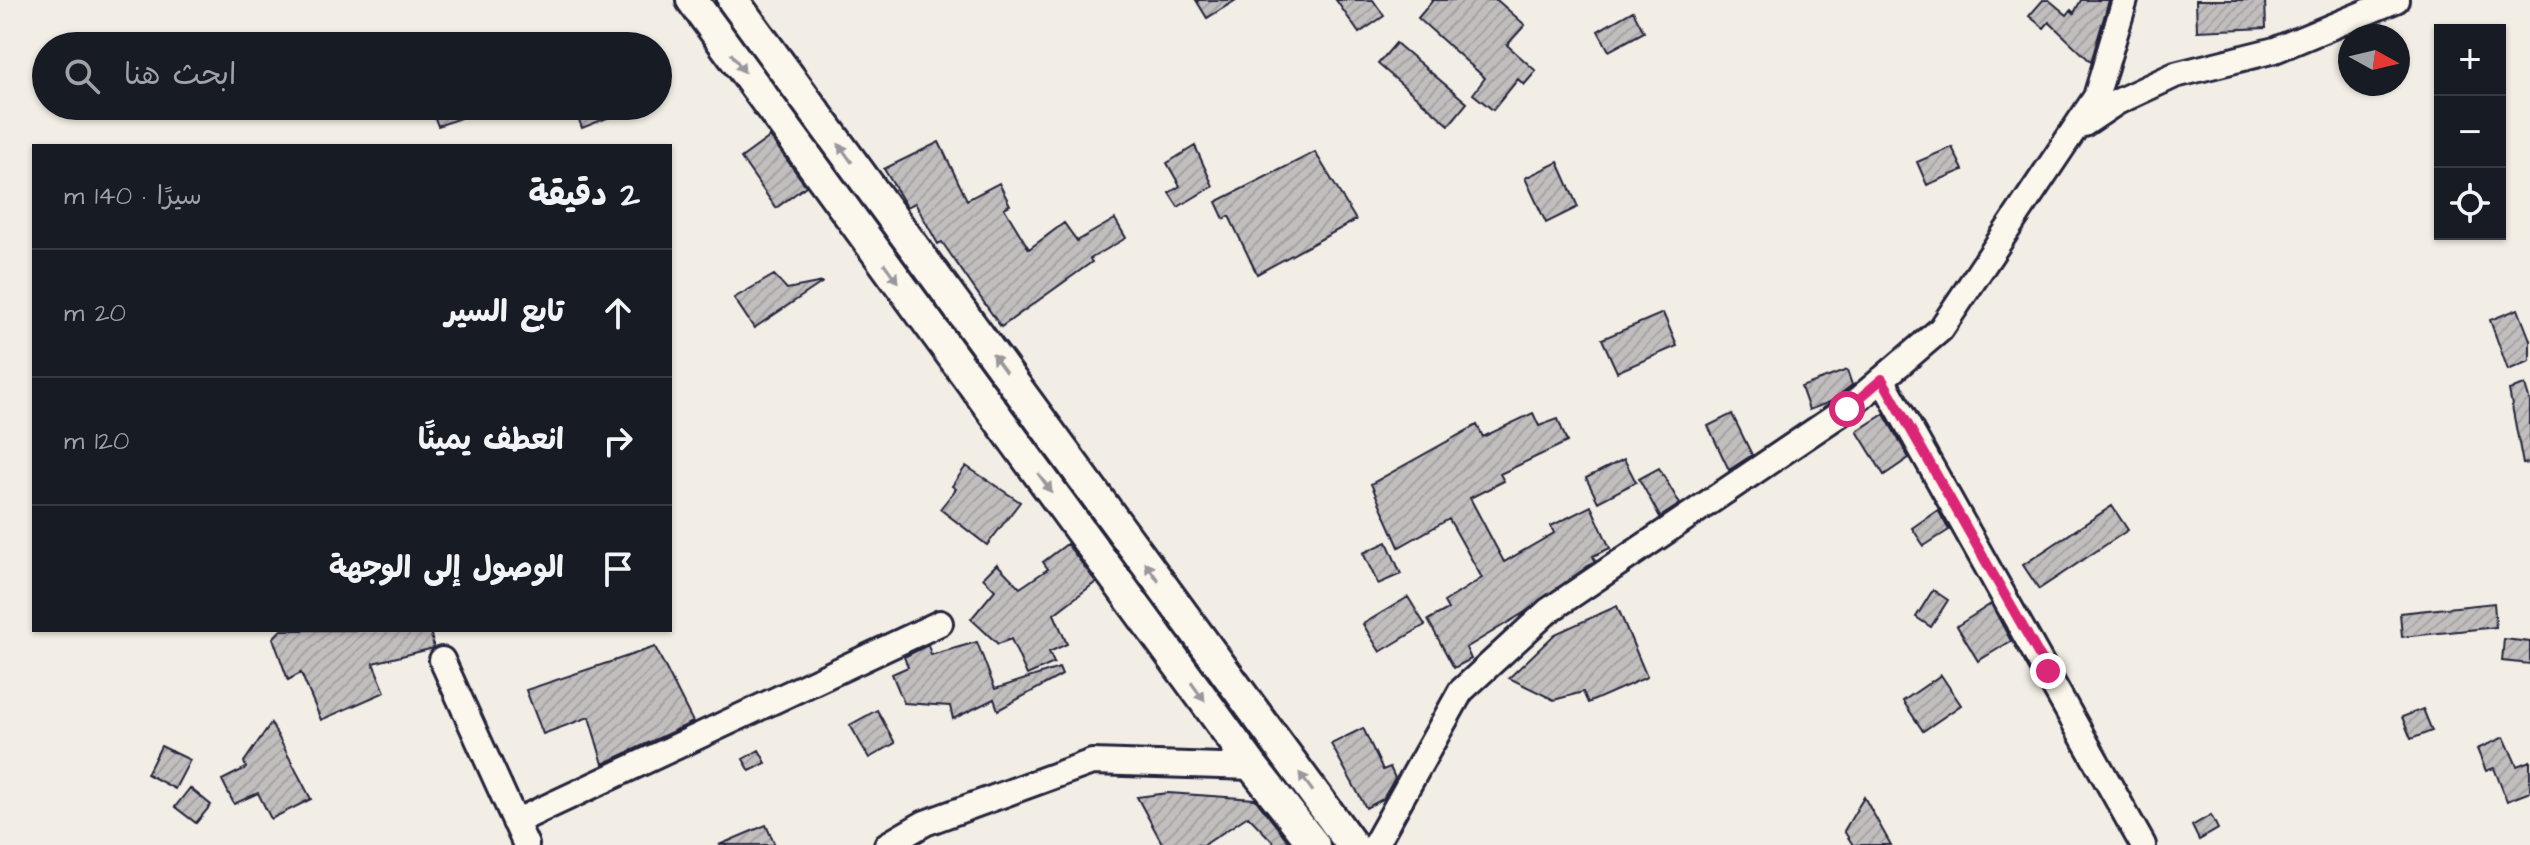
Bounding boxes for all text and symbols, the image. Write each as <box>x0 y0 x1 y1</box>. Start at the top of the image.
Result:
north arrow <box>2338 24 2410 96</box>
map controls <box>2434 24 2506 240</box>
button: + <box>2434 24 2506 96</box>
search box <box>32 32 672 120</box>
one-way arrow <box>729 53 745 73</box>
icon: search <box>60 54 104 98</box>
text: ابحث هنا <box>124 54 236 96</box>
button: − <box>2434 96 2506 168</box>
one-way arrow <box>837 142 853 164</box>
button: locate <box>2434 168 2506 240</box>
text: 2 دقيقة <box>528 171 640 219</box>
text: سيرًا · 140 m <box>64 178 202 214</box>
one-way arrow <box>883 262 898 283</box>
text: تابع السير <box>445 291 564 333</box>
icon: ahead <box>596 291 640 335</box>
text: 20 m <box>64 295 126 331</box>
one-way arrow <box>991 352 1007 373</box>
route start <box>1829 391 1865 427</box>
text: انعطف يمينًا <box>418 419 564 461</box>
icon: right <box>596 419 640 463</box>
text: 120 m <box>64 423 129 459</box>
one-way arrow <box>1036 472 1052 493</box>
text: الوصول إلى الوجهة <box>329 547 564 589</box>
icon: arrive <box>596 547 640 591</box>
one-way arrow <box>1145 562 1161 583</box>
route end <box>2030 653 2066 689</box>
one-way arrow <box>1190 682 1206 703</box>
one-way arrow <box>1298 771 1314 793</box>

